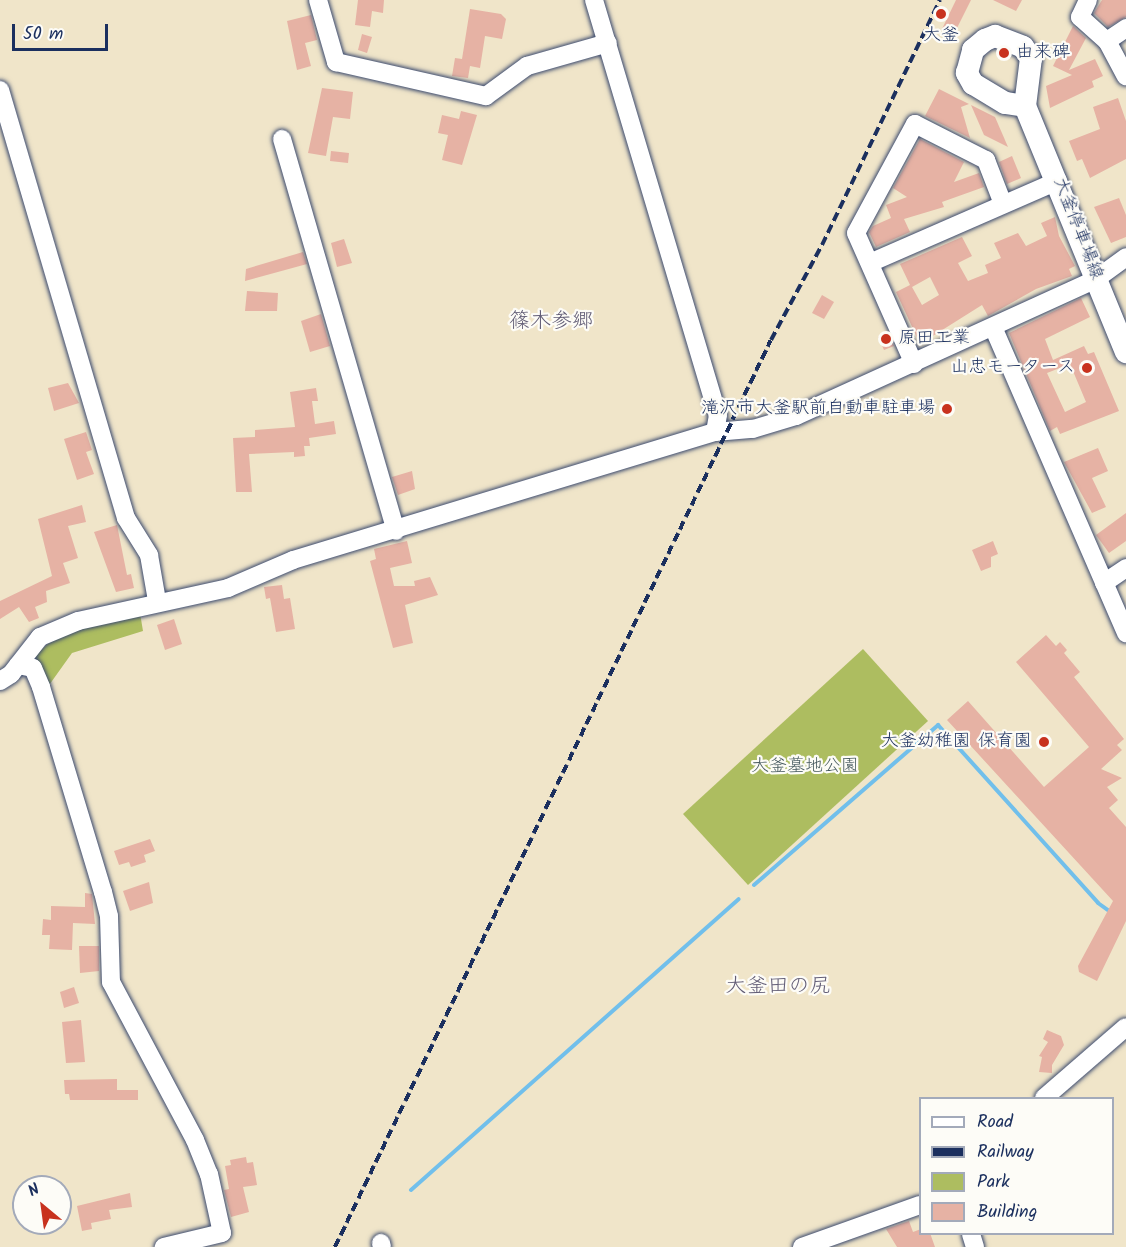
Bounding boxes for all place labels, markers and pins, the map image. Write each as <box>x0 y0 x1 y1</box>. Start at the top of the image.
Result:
marker: 大釜 <box>932 5 950 23</box>
place label: 大釜 <box>923 25 959 47</box>
place label: 由来碑 <box>1016 42 1070 64</box>
marker: 由来碑 <box>997 46 1011 60</box>
place label: 原田工業 <box>898 328 970 350</box>
marker: 原田工業 <box>879 332 893 346</box>
place label: 山忠モータース <box>949 357 1075 379</box>
marker: 山忠モータース <box>1080 361 1094 375</box>
place label: 滝沢市大釜駅前自動車駐車場 <box>701 398 935 420</box>
marker: 滝沢市大釜駅前自動車駐車場 <box>940 402 954 416</box>
place label: 大釜幼稚園 保育園 <box>881 731 1032 753</box>
marker: 大釜幼稚園 保育園 <box>1037 735 1051 749</box>

